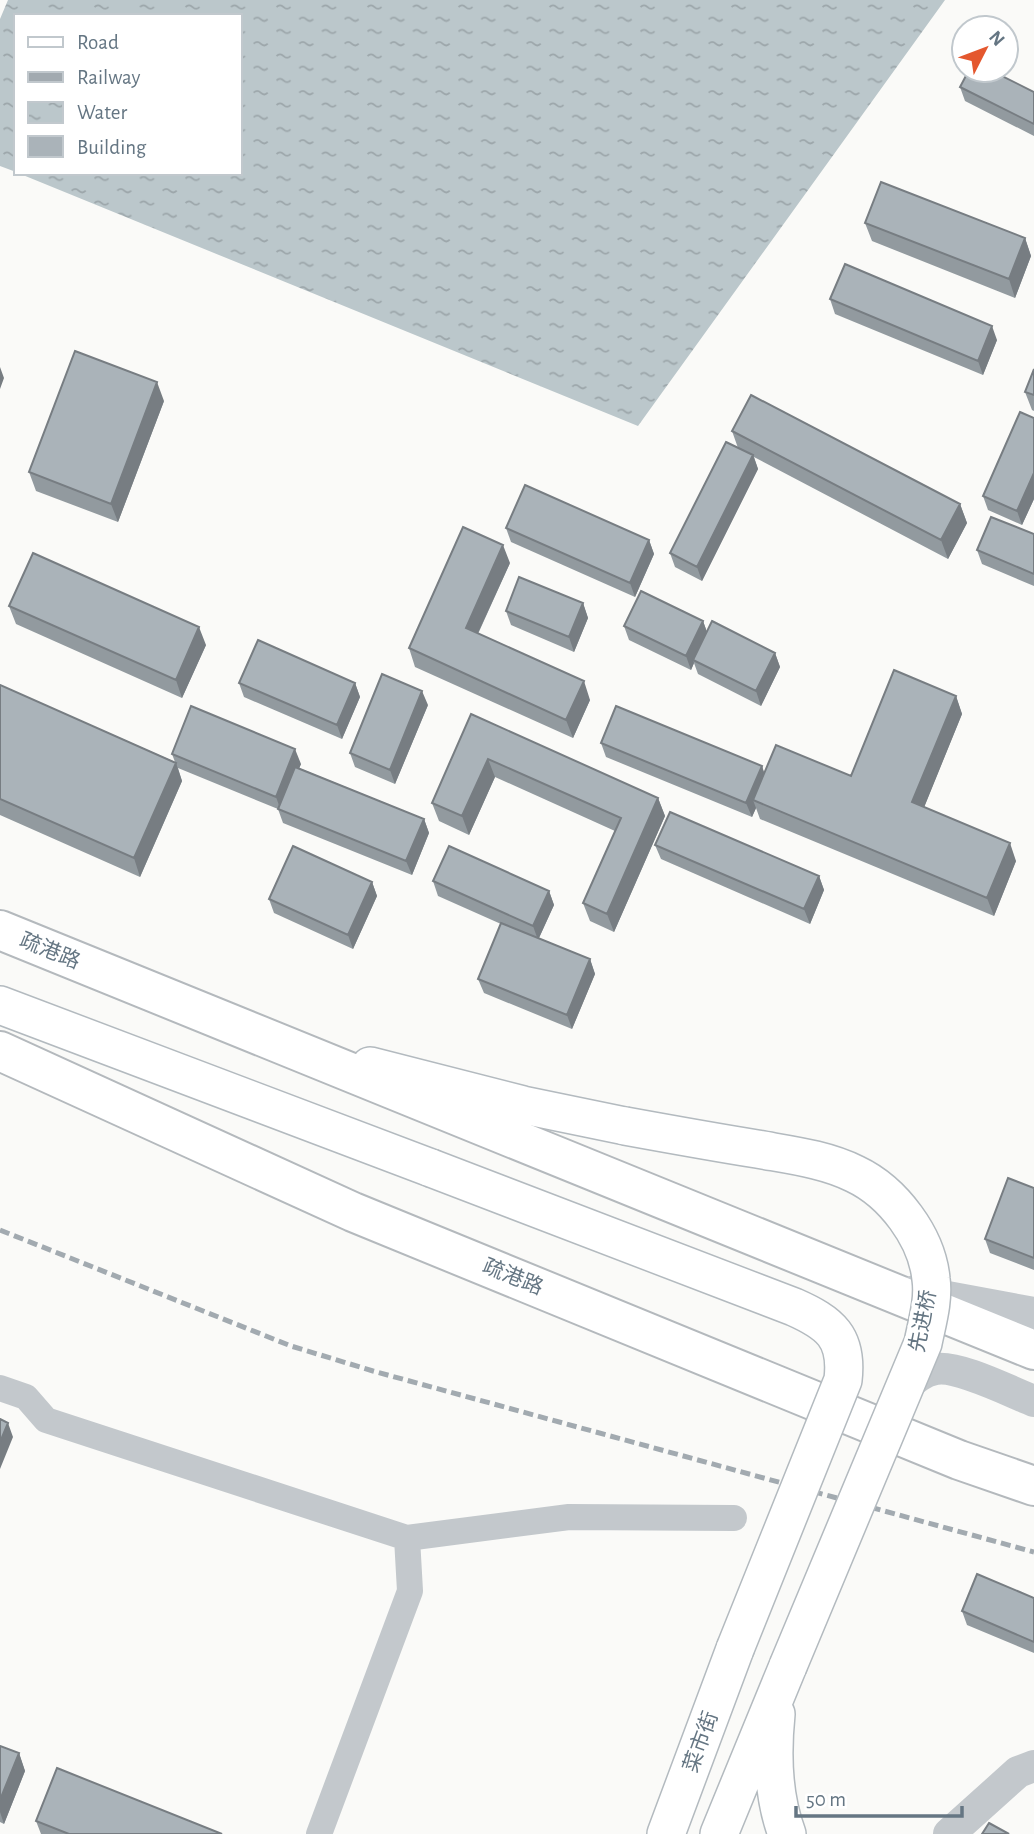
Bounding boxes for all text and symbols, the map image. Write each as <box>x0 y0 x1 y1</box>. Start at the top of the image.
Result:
legend <box>14 14 242 175</box>
north arrow <box>950 14 1020 84</box>
text: N <box>985 27 1008 50</box>
text: Road <box>77 32 119 53</box>
text: Railway <box>77 67 140 88</box>
text: Water <box>77 102 127 123</box>
text: Building <box>77 137 147 158</box>
street label: 疏港路 <box>17 929 84 973</box>
street label: 疏港路 <box>480 1255 547 1299</box>
street label: 先进桥 <box>906 1288 939 1354</box>
street label: 菜市街 <box>679 1708 722 1775</box>
scale bar <box>796 1774 962 1818</box>
text: 50 m <box>806 1789 846 1810</box>

